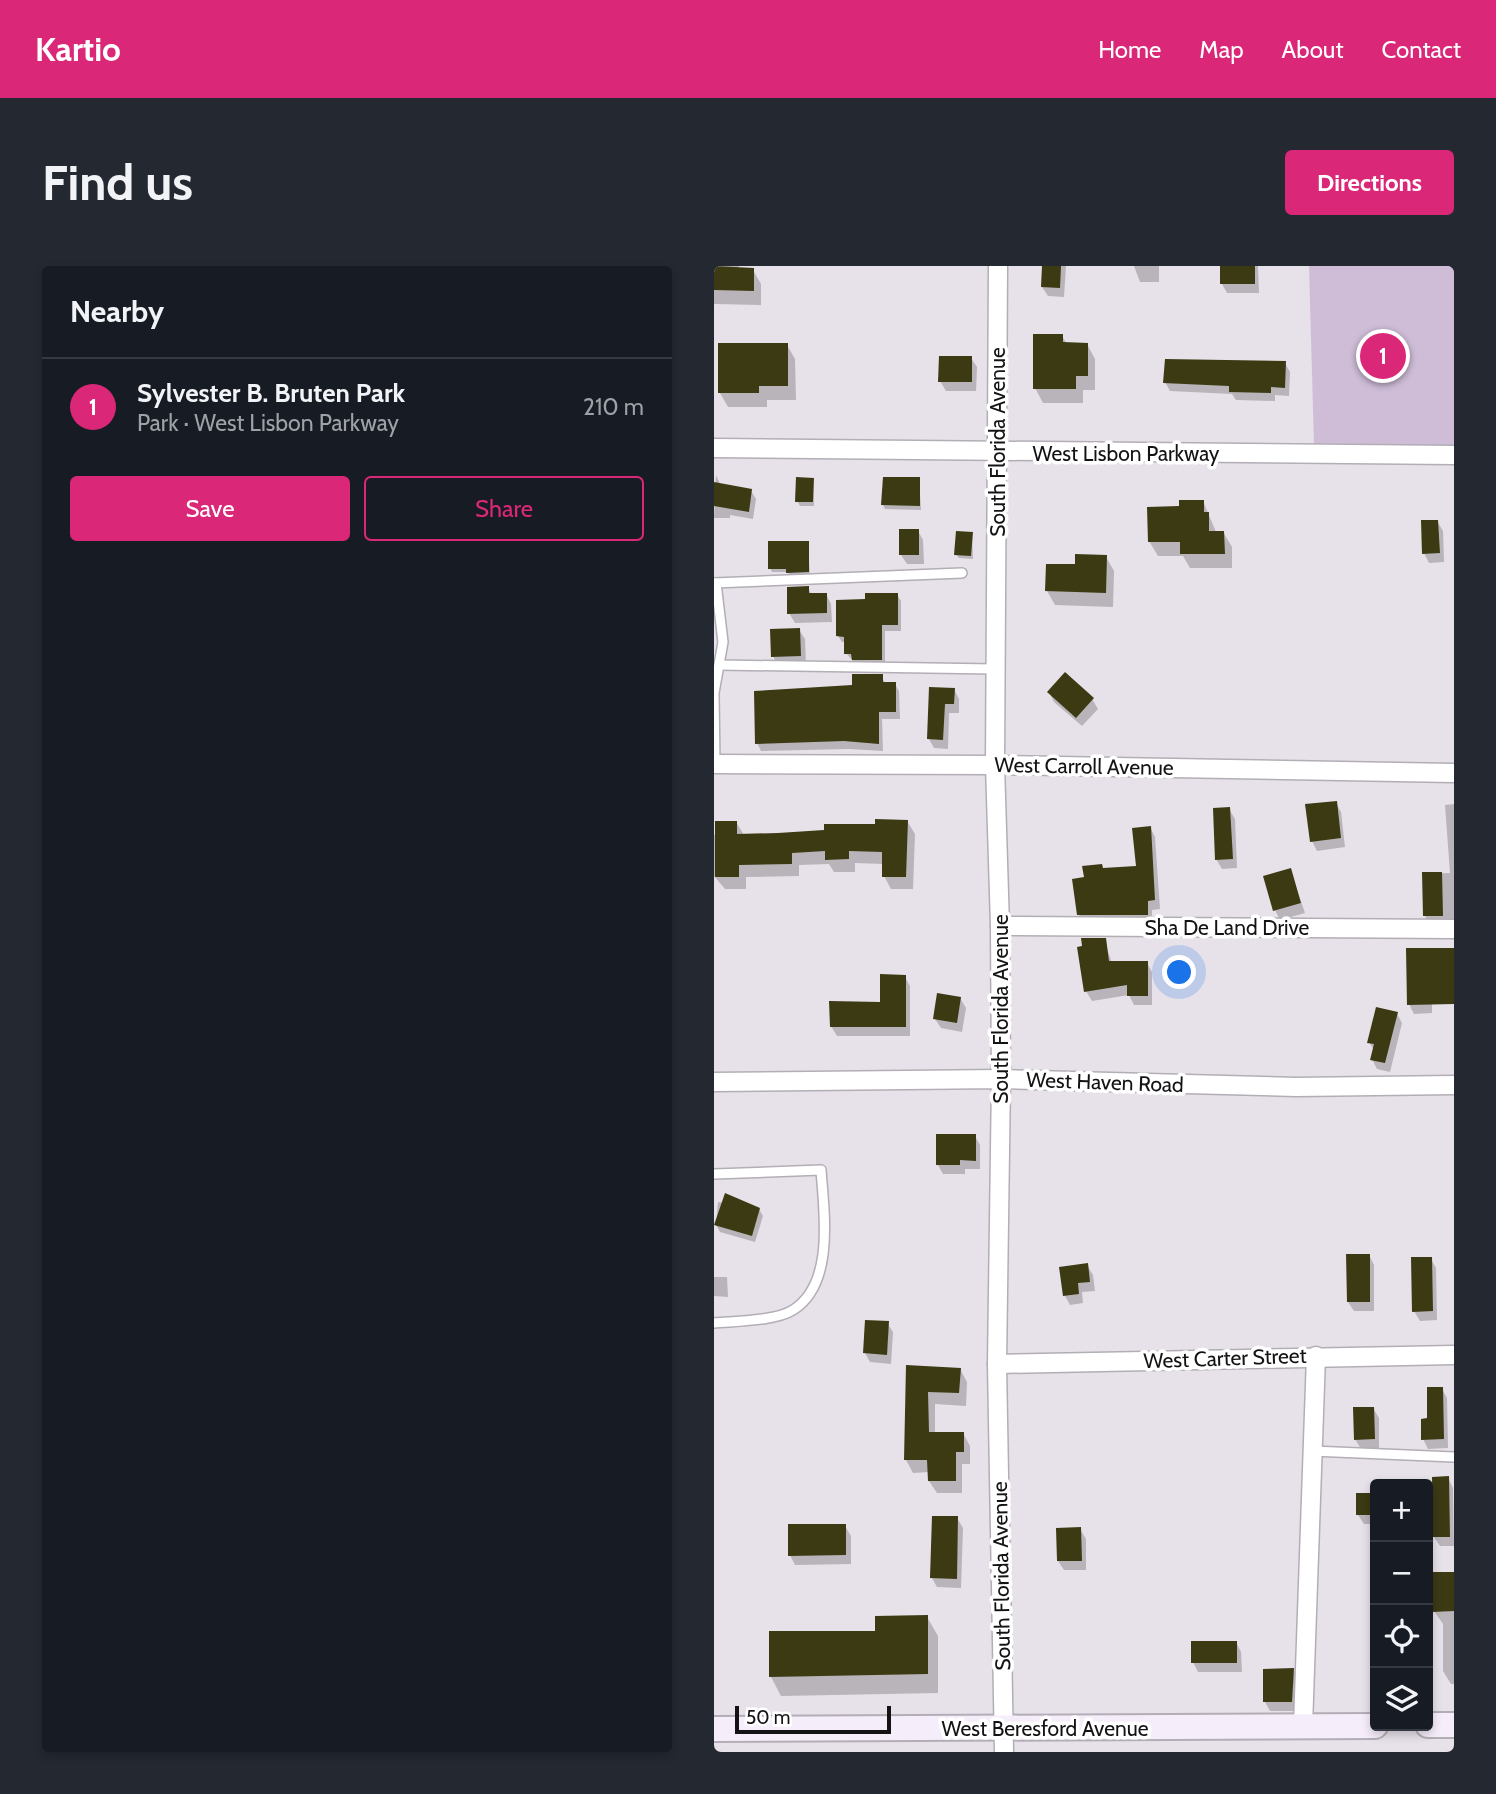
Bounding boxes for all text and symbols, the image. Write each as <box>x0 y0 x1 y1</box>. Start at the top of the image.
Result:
text: Kartio <box>35 29 121 69</box>
text: Home <box>1098 35 1161 64</box>
text: Map <box>1199 35 1244 64</box>
text: About <box>1282 35 1344 64</box>
text: Contact <box>1382 35 1461 64</box>
button: Directions <box>1285 150 1454 215</box>
text: Find us <box>42 153 193 212</box>
text: Nearby <box>70 293 164 330</box>
pin: 1 <box>1360 330 1406 382</box>
street label: South Florida Avenue <box>985 347 1010 537</box>
text: Sylvester B. Bruten Park <box>137 377 405 409</box>
text: 1 <box>89 393 97 421</box>
text: 210 m <box>583 393 644 421</box>
text: Park · West Lisbon Parkway <box>137 409 399 437</box>
street label: West Lisbon Parkway <box>1033 441 1220 466</box>
button: Save <box>70 476 350 541</box>
button: Share <box>364 476 644 541</box>
street label: West Carroll Avenue <box>994 752 1174 780</box>
street label: South Florida Avenue <box>988 914 1013 1104</box>
street label: Sha De Land Drive <box>1145 915 1310 940</box>
your location <box>1162 955 1196 989</box>
street label: West Haven Road <box>1026 1067 1184 1097</box>
street label: West Carter Street <box>1143 1343 1307 1373</box>
map controls <box>1370 1479 1433 1731</box>
button: + <box>1370 1479 1433 1542</box>
street label: South Florida Avenue <box>987 1481 1015 1671</box>
button: − <box>1370 1542 1433 1605</box>
button: locate <box>1370 1605 1433 1668</box>
button: layers <box>1370 1668 1433 1731</box>
scale bar <box>735 1703 891 1735</box>
text: 50 m <box>746 1706 790 1729</box>
street label: West Beresford Avenue <box>941 1716 1149 1741</box>

